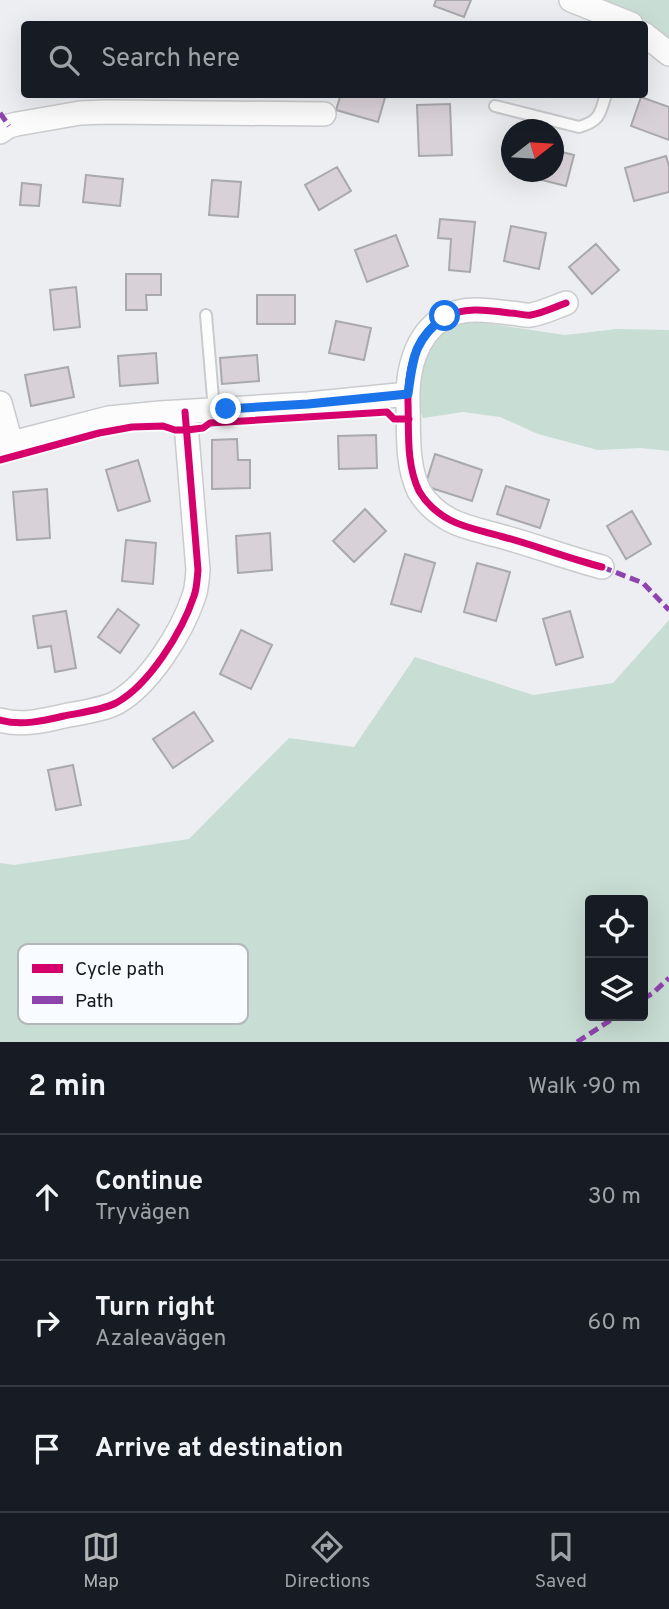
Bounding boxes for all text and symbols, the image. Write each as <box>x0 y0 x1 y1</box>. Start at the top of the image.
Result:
search box <box>21 21 648 98</box>
icon: search <box>45 41 83 79</box>
text: Search here <box>101 43 240 76</box>
north arrow <box>501 119 564 182</box>
route start <box>429 300 460 331</box>
route end <box>210 393 241 424</box>
map controls <box>585 895 648 1021</box>
button: locate <box>585 895 648 958</box>
legend <box>18 944 248 1024</box>
text: Cycle path <box>75 958 164 982</box>
button: layers <box>585 958 648 1021</box>
text: Path <box>75 990 114 1014</box>
text: 2 min <box>28 1069 106 1106</box>
text: Walk · 90 m <box>528 1073 641 1102</box>
text: Continue <box>95 1166 203 1199</box>
icon: ahead <box>28 1178 66 1216</box>
text: 30 m <box>588 1183 641 1212</box>
text: Tryvägen <box>95 1199 190 1228</box>
text: Turn right <box>95 1292 215 1325</box>
icon: right <box>28 1304 66 1342</box>
text: 60 m <box>588 1309 641 1338</box>
text: Azaleavägen <box>95 1325 226 1354</box>
icon: arrive <box>28 1430 66 1468</box>
text: Arrive at destination <box>95 1433 343 1466</box>
tab: Map <box>82 1528 120 1594</box>
tab: Directions <box>284 1528 371 1594</box>
tab: Saved <box>535 1528 587 1594</box>

